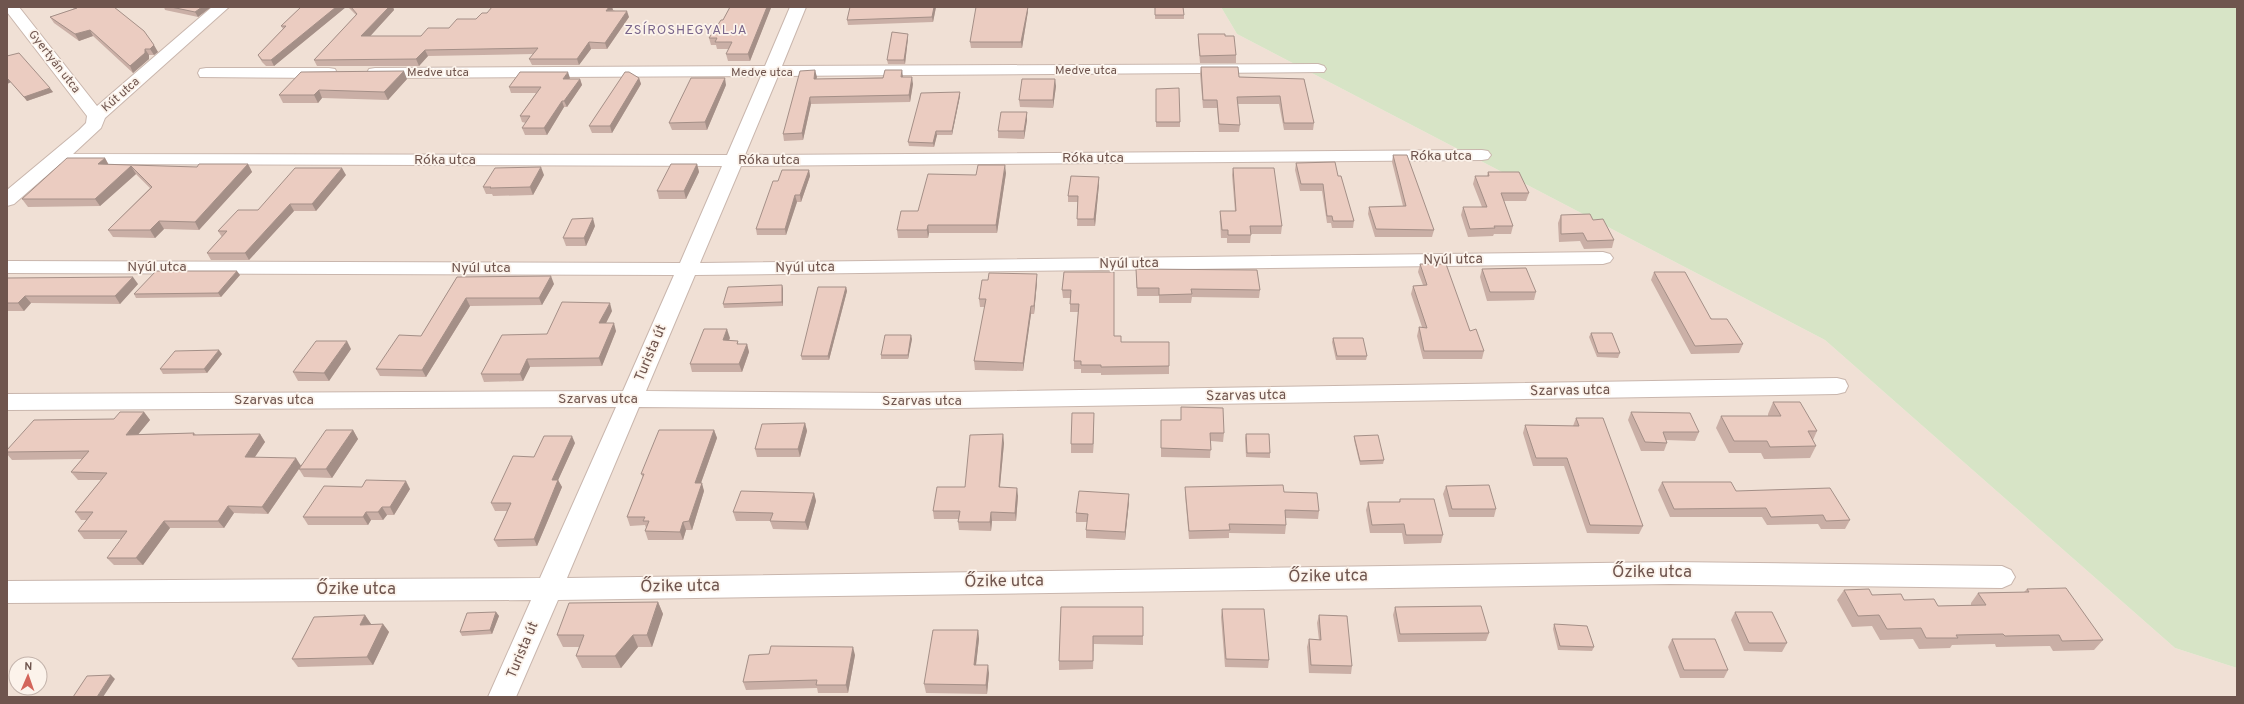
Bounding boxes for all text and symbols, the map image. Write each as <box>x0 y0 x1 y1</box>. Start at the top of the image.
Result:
district label: ZSÍROSHEGYALJA <box>624 21 748 39</box>
street label: Gyertyán utca <box>24 27 84 97</box>
street label: Medve utca <box>1055 63 1117 79</box>
street label: Medve utca <box>407 65 469 81</box>
street label: Medve utca <box>731 65 793 81</box>
street label: Kút utca <box>99 74 143 116</box>
street label: Róka utca <box>1410 148 1472 165</box>
street label: Róka utca <box>1062 150 1124 167</box>
street label: Róka utca <box>414 152 476 169</box>
street label: Róka utca <box>738 152 800 169</box>
street label: Nyúl utca <box>1423 251 1483 269</box>
street label: Nyúl utca <box>1099 255 1159 273</box>
street label: Nyúl utca <box>127 259 187 276</box>
street label: Nyúl utca <box>775 259 835 277</box>
street label: Nyúl utca <box>451 260 511 277</box>
street label: Turista út <box>631 322 671 384</box>
street label: Szarvas utca <box>1530 382 1610 400</box>
street label: Szarvas utca <box>1206 387 1286 405</box>
street label: Szarvas utca <box>558 391 638 408</box>
street label: Szarvas utca <box>234 392 314 409</box>
street label: Szarvas utca <box>882 393 962 410</box>
street label: Őzike utca <box>1612 561 1692 584</box>
street label: Őzike utca <box>1288 564 1368 589</box>
street label: Őzike utca <box>964 569 1044 594</box>
street label: Őzike utca <box>640 574 720 599</box>
street label: Őzike utca <box>316 578 396 601</box>
street label: Turista út <box>503 619 543 681</box>
north arrow <box>8 656 48 696</box>
text: N <box>24 660 33 674</box>

